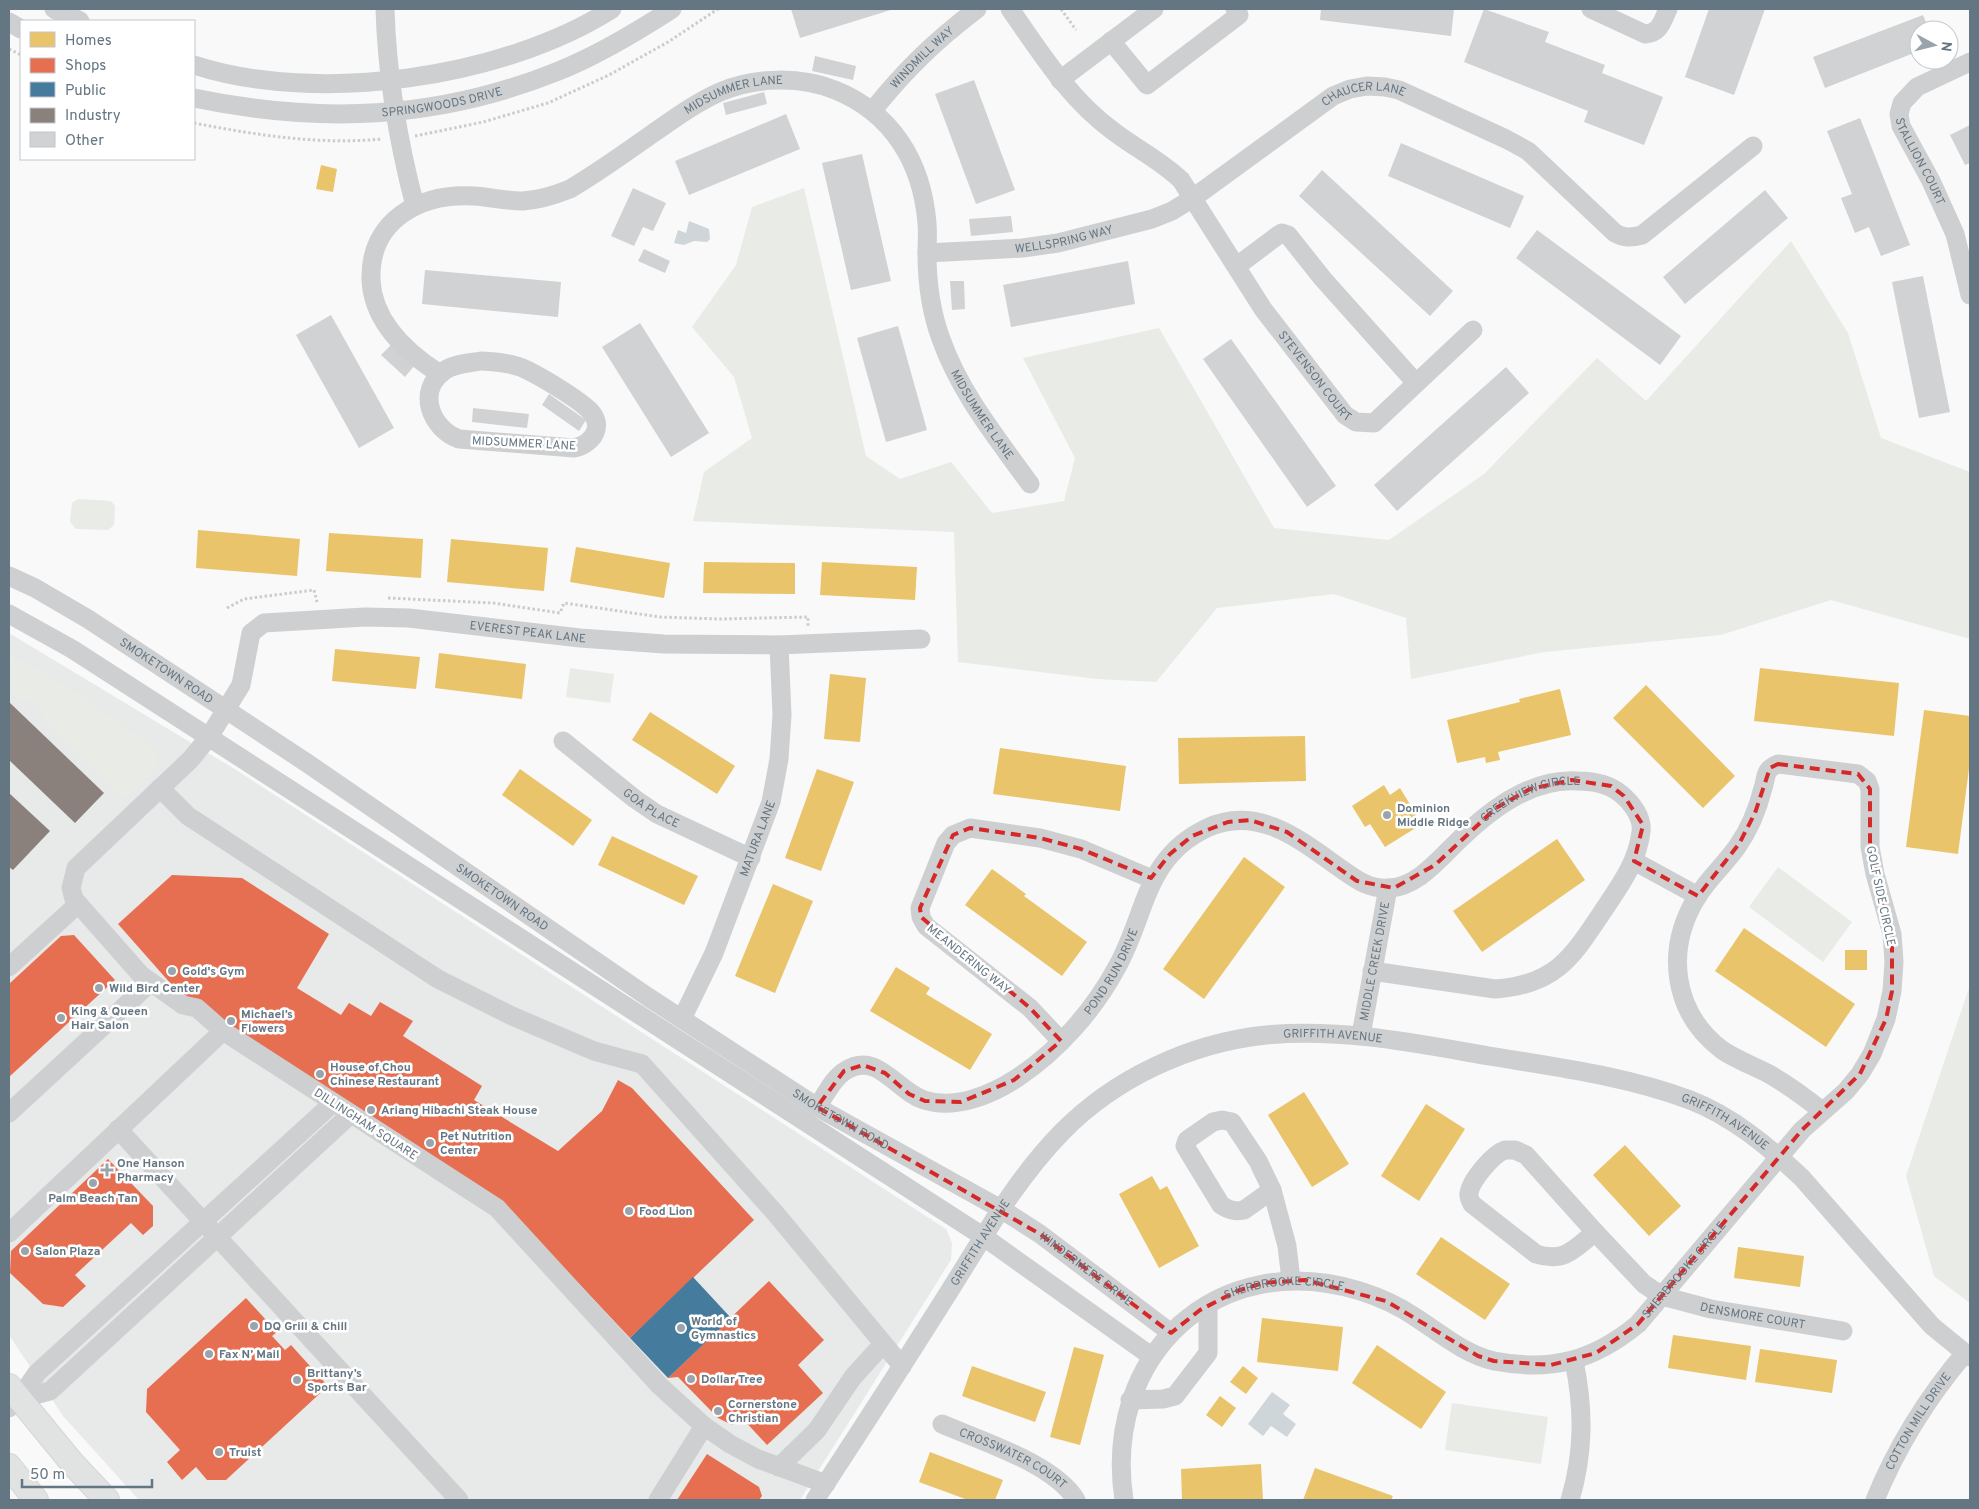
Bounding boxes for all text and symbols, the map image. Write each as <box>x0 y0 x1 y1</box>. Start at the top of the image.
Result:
legend <box>20 20 195 160</box>
north arrow <box>1909 20 1959 70</box>
street label: WINDMILL WAY <box>887 23 958 93</box>
text: Homes <box>65 32 112 51</box>
text: N <box>1936 40 1954 52</box>
text: Shops <box>65 57 106 76</box>
street label: MIDSUMMER LANE <box>682 73 783 119</box>
street label: CHAUCER LANE <box>1318 79 1408 111</box>
text: Public <box>65 82 106 101</box>
street label: SPRINGWOODS DRIVE <box>381 84 505 121</box>
text: Industry <box>65 107 121 126</box>
street label: STALLION COURT <box>1891 117 1948 208</box>
text: Other <box>65 132 104 151</box>
street label: WELLSPRING WAY <box>1014 222 1115 257</box>
street label: STEVENSON COURT <box>1274 328 1354 426</box>
street label: MIDSUMMER LANE <box>946 367 1017 463</box>
street label: MIDSUMMER LANE <box>472 433 576 455</box>
street label: EVEREST PEAK LANE <box>469 618 587 647</box>
street label: SMOKETOWN ROAD <box>116 635 216 708</box>
street label: CREEKVIEW CIRCLE <box>1477 774 1581 827</box>
street label: GOA PLACE <box>619 785 682 832</box>
street label: MATURA LANE <box>737 798 780 879</box>
place label: Dominion Middle Ridge <box>1397 801 1470 831</box>
marker: Dominion Middle Ridge <box>1381 809 1393 821</box>
street label: GOLF SIDE CIRCLE <box>1862 844 1898 948</box>
street label: SMOKETOWN ROAD <box>452 860 551 935</box>
street label: MIDDLE CREEK DRIVE <box>1357 900 1394 1022</box>
street label: MEANDERING WAY <box>923 921 1014 999</box>
street label: POND RUN DRIVE <box>1081 926 1143 1019</box>
place label: Gold's Gym <box>182 964 245 980</box>
marker: Gold's Gym <box>166 965 178 977</box>
place label: Wild Bird Center <box>109 981 200 997</box>
marker: Wild Bird Center <box>93 982 105 994</box>
place label: King & Queen Hair Salon <box>71 1004 148 1034</box>
place label: Michael’s Flowers <box>241 1007 293 1037</box>
marker: King & Queen Hair Salon <box>55 1012 67 1024</box>
marker: Michael’s Flowers <box>225 1015 237 1027</box>
street label: GRIFFITH AVENUE <box>1283 1026 1384 1047</box>
place label: House of Chou Chinese Restaurant <box>330 1060 440 1090</box>
marker: House of Chou Chinese Restaurant <box>314 1068 326 1080</box>
street label: DILLINGHAM SQUARE <box>311 1085 420 1164</box>
street label: SMOKETOWN ROAD <box>789 1086 891 1154</box>
street label: GRIFFITH AVENUE <box>1679 1090 1772 1154</box>
place label: Ariang Hibachi Steak House <box>381 1103 538 1119</box>
marker: Ariang Hibachi Steak House <box>365 1104 377 1116</box>
place label: Pet Nutrition Center <box>440 1129 512 1159</box>
marker: Pet Nutrition Center <box>424 1137 436 1149</box>
place label: One Hanson Pharmacy <box>117 1156 185 1186</box>
marker: One Hanson Pharmacy <box>101 1164 113 1176</box>
marker: Palm Beach Tan <box>87 1177 99 1189</box>
place label: Palm Beach Tan <box>48 1191 138 1207</box>
street label: GRIFFITH AVENUE <box>947 1196 1014 1289</box>
place label: Food Lion <box>639 1204 693 1220</box>
marker: Food Lion <box>623 1205 635 1217</box>
street label: SHERBROOKE CIRCLE <box>1639 1218 1730 1322</box>
street label: WINDERMERE DRIVE <box>1035 1229 1136 1311</box>
place label: Salon Plaza <box>35 1244 100 1260</box>
marker: Salon Plaza <box>19 1245 31 1257</box>
street label: SHERBROOKE CIRCLE <box>1222 1274 1346 1304</box>
street label: DENSMORE COURT <box>1698 1299 1806 1334</box>
place label: World of Gymnastics <box>691 1314 756 1344</box>
place label: DQ Grill & Chill <box>264 1319 347 1335</box>
marker: DQ Grill & Chill <box>248 1320 260 1332</box>
marker: World of Gymnastics <box>675 1322 687 1334</box>
place label: Fax N’ Mail <box>219 1347 279 1363</box>
marker: Fax N’ Mail <box>203 1348 215 1360</box>
place label: Brittany’s Sports Bar <box>307 1366 367 1396</box>
street label: COTTON MILL DRIVE <box>1882 1370 1955 1473</box>
place label: Dollar Tree <box>701 1372 763 1388</box>
marker: Dollar Tree <box>685 1373 697 1385</box>
marker: Brittany’s Sports Bar <box>291 1374 303 1386</box>
place label: Cornerstone Christian <box>728 1397 797 1427</box>
marker: Cornerstone Christian <box>712 1405 724 1417</box>
street label: CROSSWATER COURT <box>956 1425 1070 1493</box>
place label: Truist <box>229 1445 262 1461</box>
marker: Truist <box>213 1446 225 1458</box>
scale bar <box>22 1456 152 1488</box>
text: 50 m <box>30 1466 65 1485</box>

